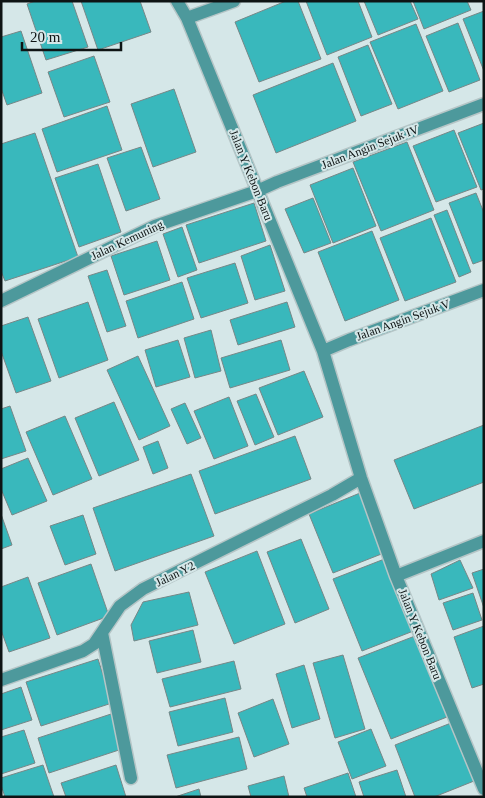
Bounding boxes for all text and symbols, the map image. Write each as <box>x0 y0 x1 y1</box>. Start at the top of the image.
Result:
scale bar <box>22 20 121 52</box>
text: 20 m <box>30 29 61 45</box>
street label: Jalan Angin Sejuk IV <box>319 122 421 172</box>
street label: Jalan Y Kebon Baru <box>226 128 276 222</box>
street label: Jalan Kemuning <box>89 217 165 263</box>
street label: Jalan Angin Sejuk V <box>354 296 452 343</box>
street label: Jalan Y2 <box>153 559 197 589</box>
street label: Jalan Y Kebon Baru <box>395 587 445 681</box>

